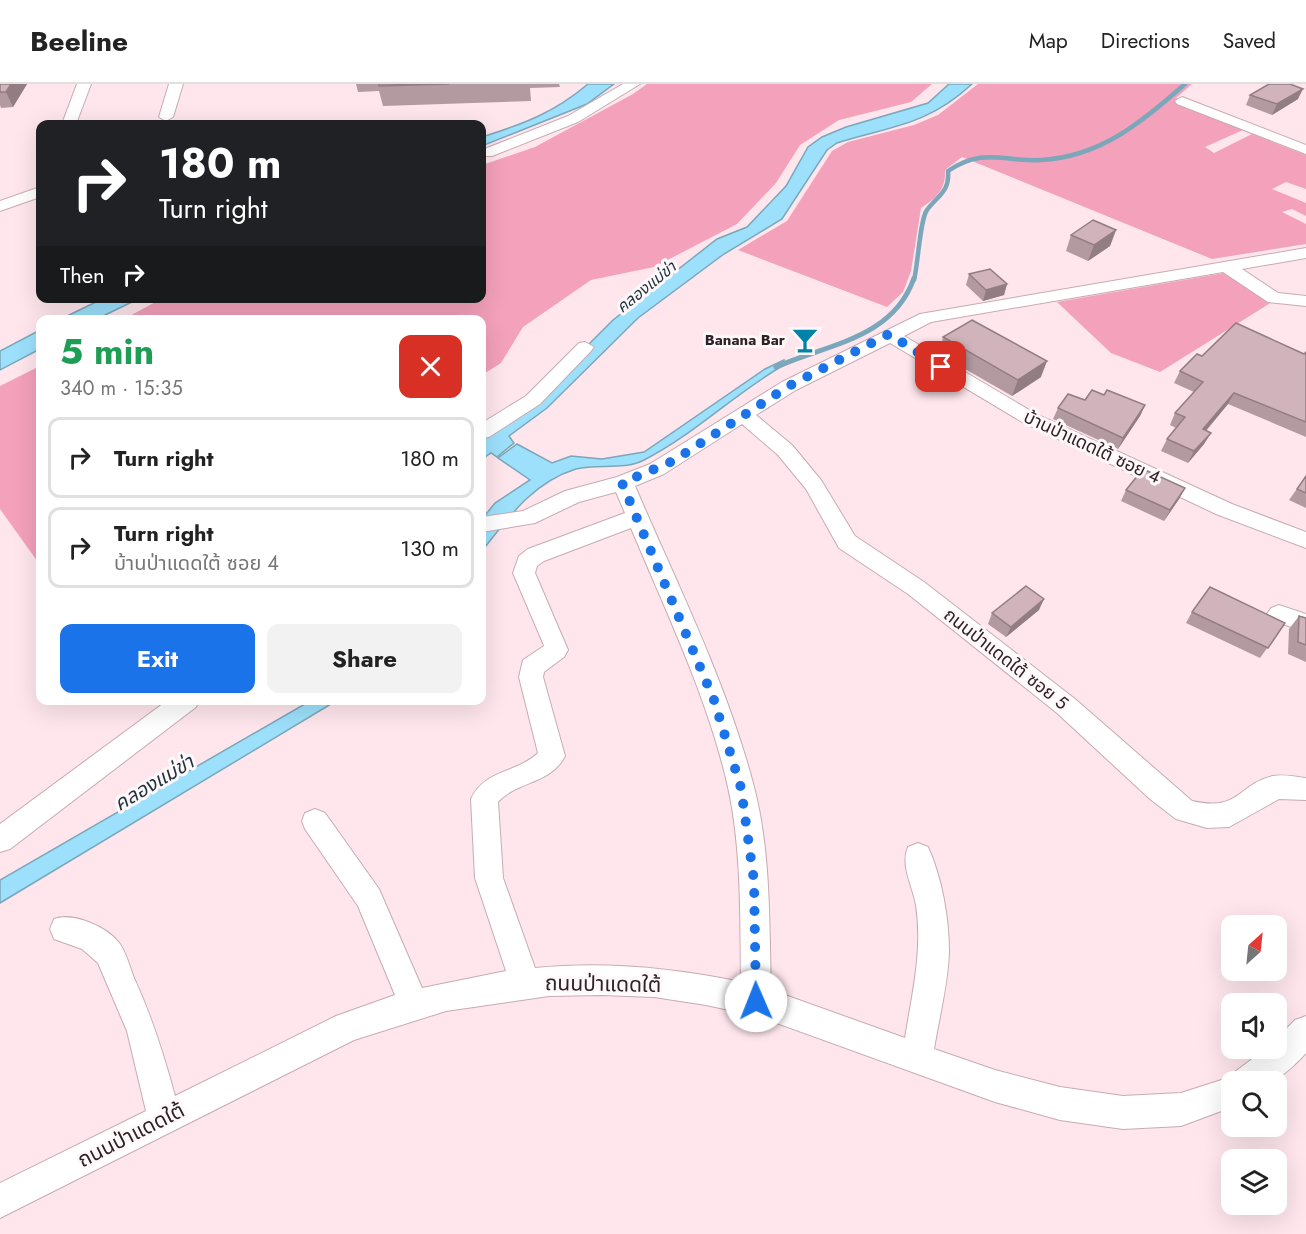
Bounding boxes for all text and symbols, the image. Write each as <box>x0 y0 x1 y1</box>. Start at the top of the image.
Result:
text: Beeline <box>30 21 128 62</box>
text: Map <box>1029 26 1068 56</box>
text: Directions <box>1101 26 1190 56</box>
text: Saved <box>1223 26 1276 56</box>
text: 180 m <box>159 133 282 194</box>
icon: right <box>60 144 138 222</box>
text: Turn right <box>159 189 267 228</box>
water label: คลองแม่ข่า <box>611 255 682 318</box>
icon: right <box>117 258 150 291</box>
text: Then <box>60 259 105 291</box>
text: 5 min <box>60 325 154 377</box>
bar icon: Banana Bar <box>790 325 820 355</box>
place label: Banana Bar <box>705 329 786 351</box>
button: close <box>399 335 462 398</box>
pin <box>915 341 966 392</box>
icon: arrive <box>924 350 957 383</box>
text: 340 m · 15:35 <box>60 374 183 403</box>
street label: บ้านป่าแดดใต้ ซอย 4 <box>1019 404 1165 490</box>
icon: right <box>63 441 96 474</box>
text: Turn right <box>114 442 214 474</box>
text: 180 m <box>400 442 459 474</box>
text: Turn right <box>114 517 214 549</box>
icon: right <box>63 531 96 564</box>
text: 130 m <box>400 532 459 564</box>
text: บ้านป่าแดดใต้ ซอย 4 <box>114 549 279 578</box>
street label: ถนนป่าแดดใต้ ซอย 5 <box>938 602 1074 716</box>
button: Exit <box>60 624 255 693</box>
button: Share <box>267 624 462 693</box>
water label: คลองแม่ข่า <box>109 747 200 818</box>
north arrow <box>1221 915 1287 981</box>
map controls <box>1221 915 1287 1215</box>
street label: ถนนป่าแดดใต้ <box>545 968 661 1000</box>
position arrow <box>724 969 788 1033</box>
button: sound <box>1221 993 1287 1059</box>
button: search <box>1221 1071 1287 1137</box>
street label: ถนนป่าแดดใต้ <box>72 1095 190 1175</box>
button: layers <box>1221 1149 1287 1215</box>

